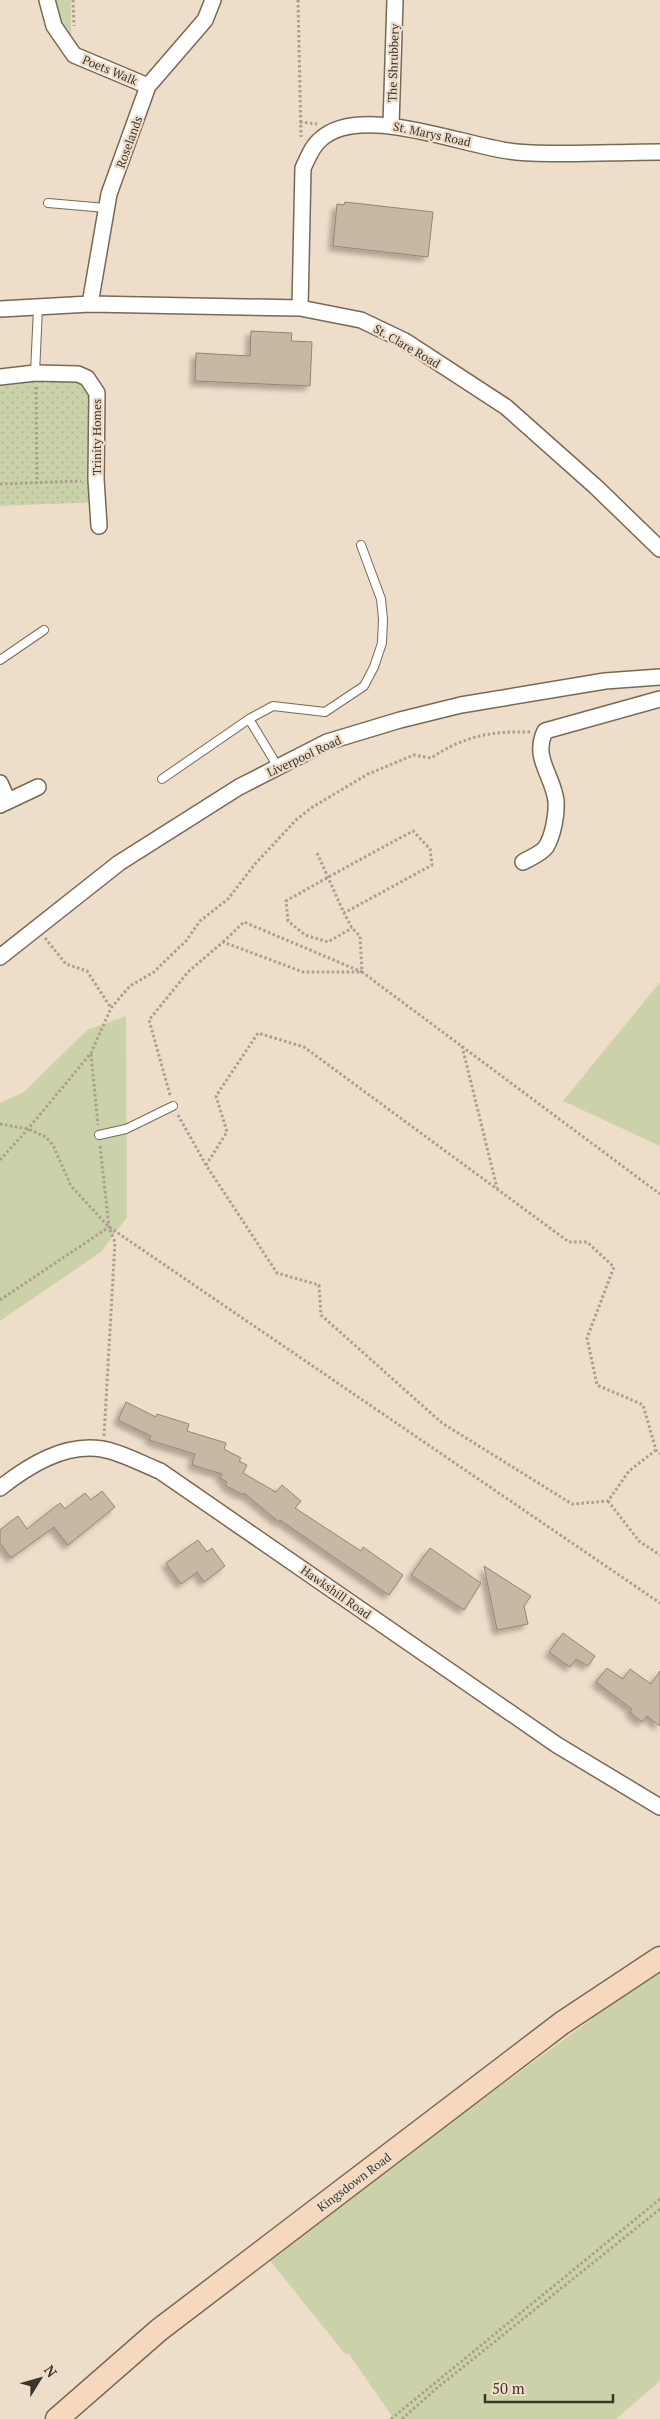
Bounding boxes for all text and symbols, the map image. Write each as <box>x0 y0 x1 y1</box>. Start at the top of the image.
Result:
street label: The Shrubbery <box>384 23 402 102</box>
street label: Poets Walk <box>80 52 141 89</box>
street label: Roselands <box>113 114 145 170</box>
street label: St. Marys Road <box>392 118 472 150</box>
street label: St. Clare Road <box>371 321 443 371</box>
street label: Trinity Homes <box>89 399 104 475</box>
street label: Liverpool Road <box>265 732 344 780</box>
street label: Hawkshill Road <box>298 1562 374 1622</box>
street label: Kingsdown Road <box>314 2149 394 2215</box>
north arrow <box>15 2354 65 2404</box>
text: N <box>40 2361 62 2381</box>
scale bar <box>485 2372 612 2404</box>
text: 50 m <box>492 2378 525 2398</box>

